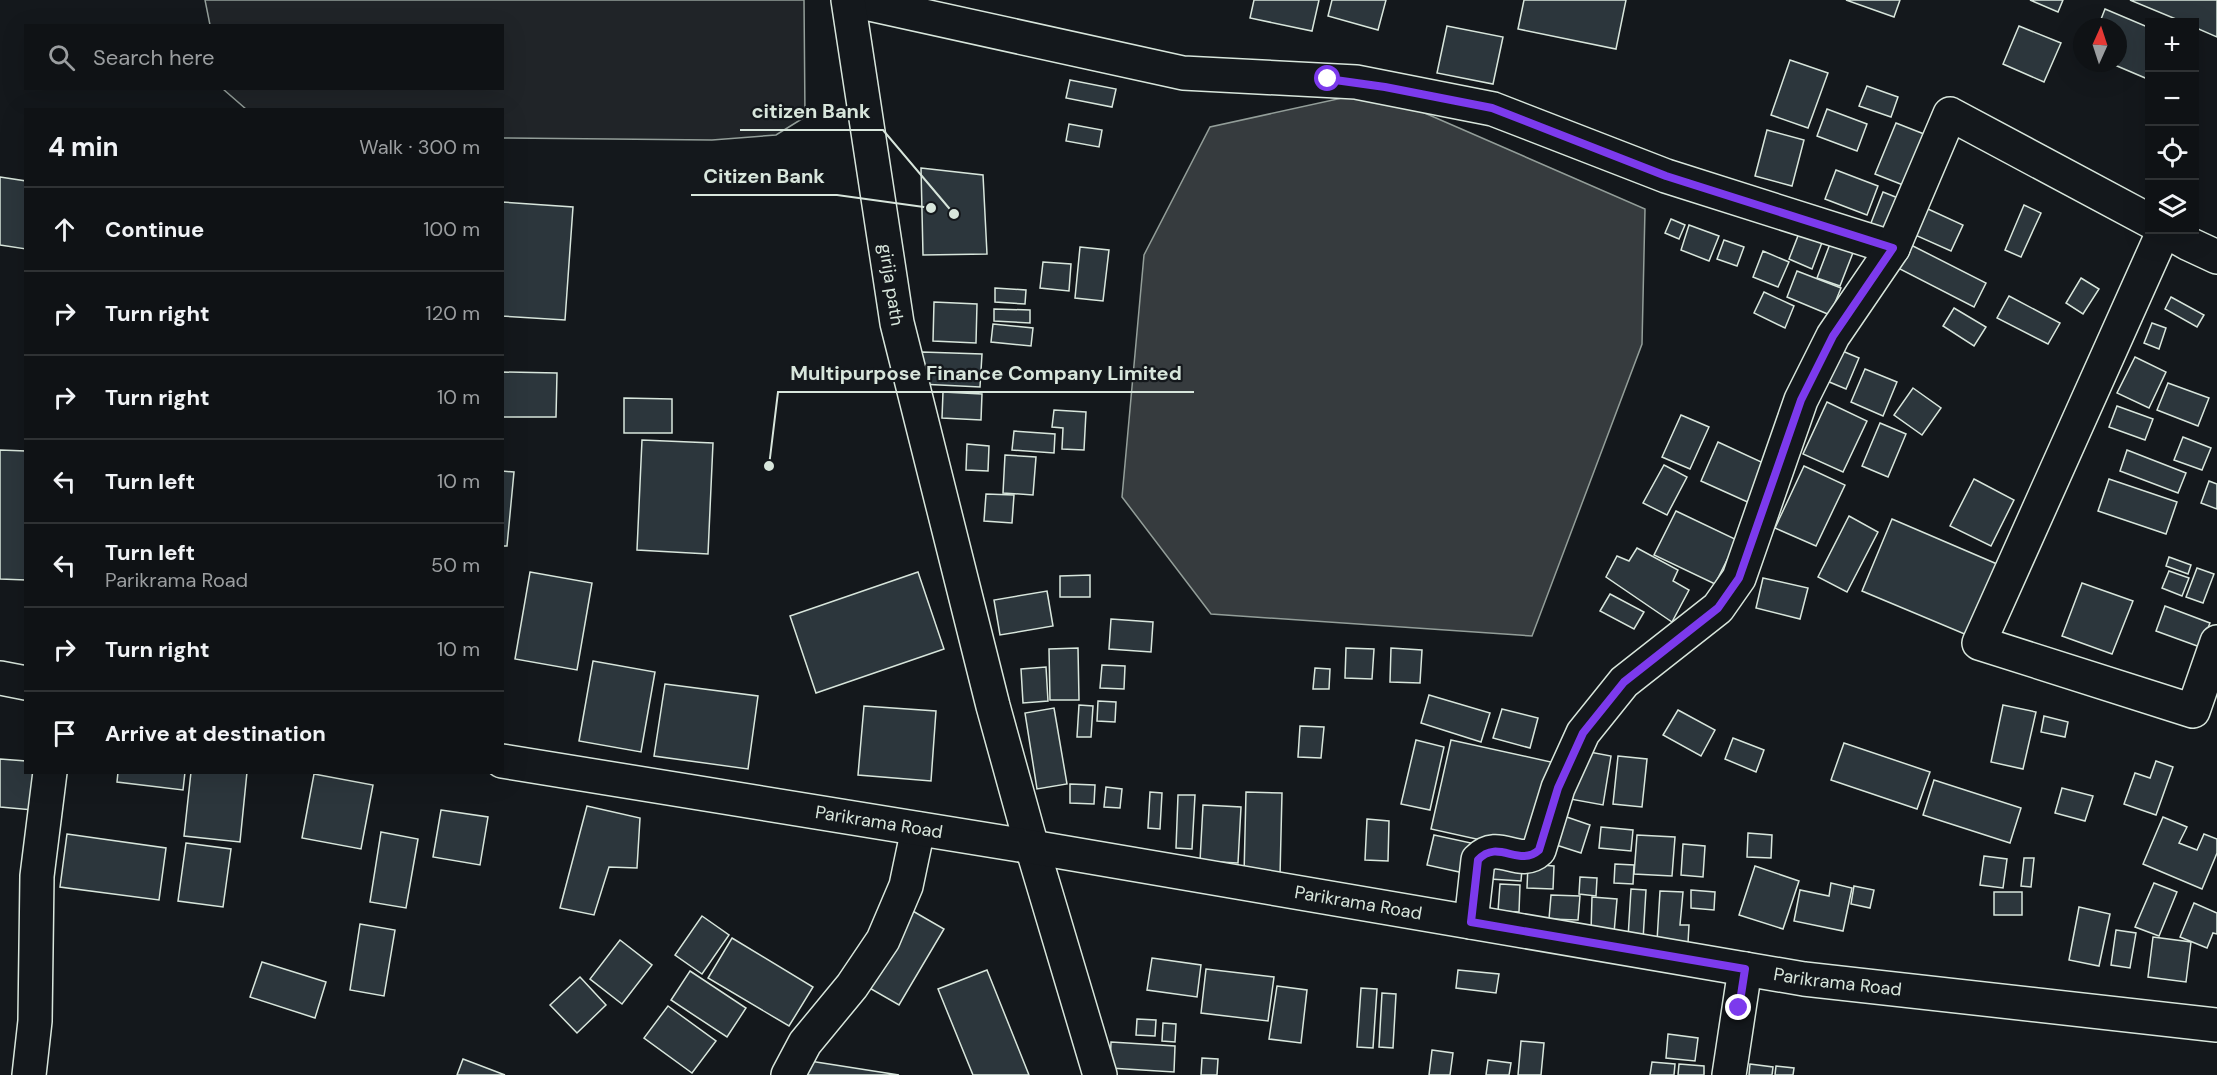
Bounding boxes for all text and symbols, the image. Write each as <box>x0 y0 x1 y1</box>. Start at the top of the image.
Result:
north arrow <box>2073 18 2127 72</box>
map controls <box>2145 18 2199 234</box>
button: + <box>2145 18 2199 72</box>
search box <box>24 24 504 90</box>
icon: search <box>45 41 78 74</box>
text: Search here <box>93 43 214 72</box>
route start <box>1314 65 1340 91</box>
button: − <box>2145 72 2199 126</box>
callout: citizen Bank <box>740 92 883 130</box>
text: citizen Bank <box>751 98 871 124</box>
button: locate <box>2145 126 2199 180</box>
text: 4 min <box>48 130 119 164</box>
text: Walk · 300 m <box>359 134 480 160</box>
callout: Citizen Bank <box>691 157 837 195</box>
text: Citizen Bank <box>703 163 825 189</box>
button: layers <box>2145 180 2199 234</box>
icon: ahead <box>48 213 81 246</box>
text: Continue <box>105 215 204 244</box>
text: 100 m <box>423 216 480 242</box>
street label: girija path <box>873 242 909 327</box>
icon: right <box>48 297 81 330</box>
text: Turn right <box>105 299 210 328</box>
text: 120 m <box>426 300 480 326</box>
callout: Multipurpose Finance Company Limited <box>778 354 1194 392</box>
text: Multipurpose Finance Company Limited <box>790 360 1182 386</box>
icon: right <box>48 381 81 414</box>
text: Turn right <box>105 383 210 412</box>
text: 10 m <box>437 384 480 410</box>
icon: left <box>48 465 81 498</box>
text: Turn left <box>105 467 195 496</box>
text: 10 m <box>437 468 480 494</box>
text: Turn left <box>105 538 195 567</box>
icon: left <box>48 549 81 582</box>
text: 50 m <box>431 552 480 578</box>
text: Parikrama Road <box>105 567 248 593</box>
icon: right <box>48 633 81 666</box>
text: Turn right <box>105 635 210 664</box>
text: 10 m <box>437 636 480 662</box>
icon: arrive <box>48 717 81 750</box>
text: Arrive at destination <box>105 719 326 748</box>
street label: Parikrama Road <box>814 800 945 844</box>
street label: Parikrama Road <box>1293 880 1424 925</box>
street label: Parikrama Road <box>1772 962 1903 1002</box>
route end <box>1725 994 1751 1020</box>

